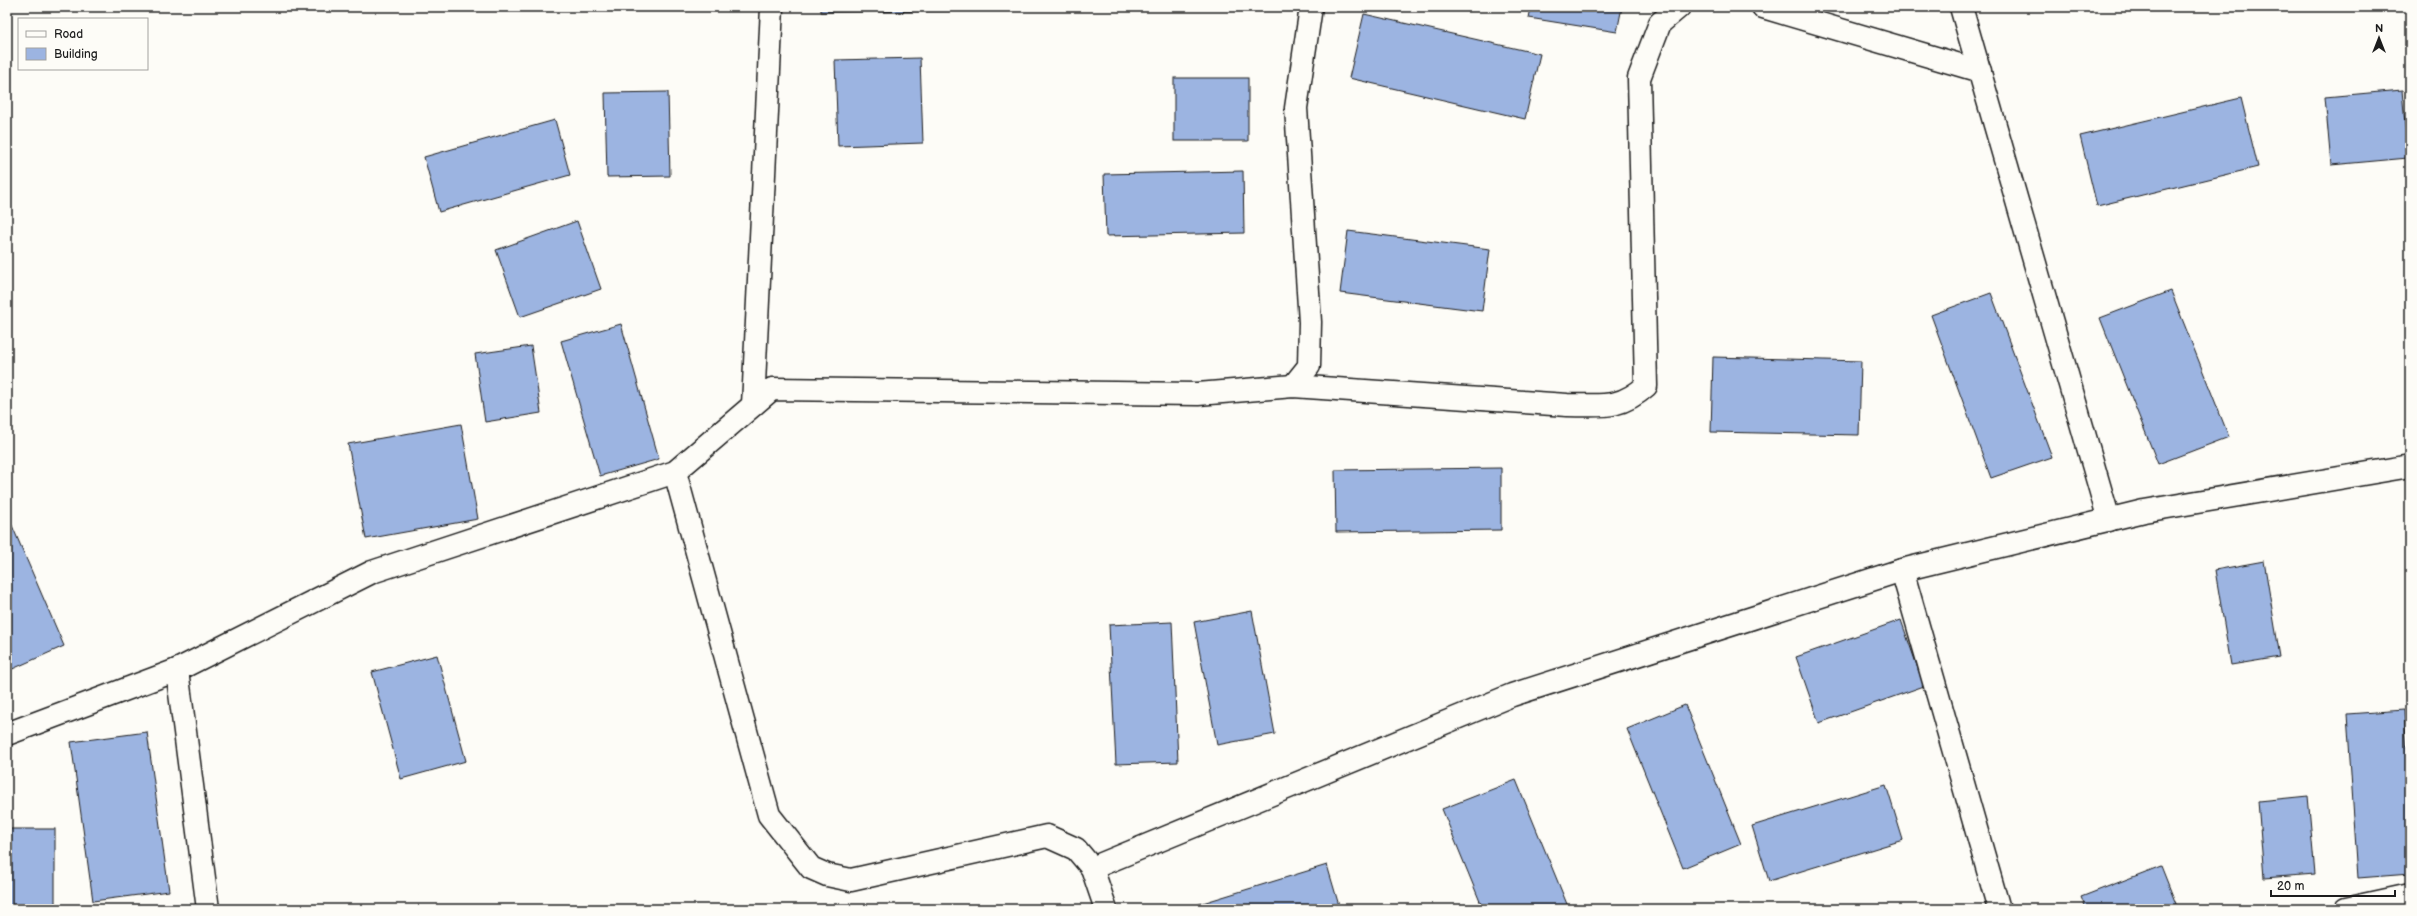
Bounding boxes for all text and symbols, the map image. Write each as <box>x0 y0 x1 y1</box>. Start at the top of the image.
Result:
legend <box>18 18 148 70</box>
north arrow <box>2359 18 2399 58</box>
text: N <box>2375 22 2383 35</box>
text: Road <box>54 27 83 42</box>
text: Building <box>54 47 98 62</box>
scale bar <box>2271 872 2395 898</box>
text: 20 m <box>2277 879 2304 894</box>

